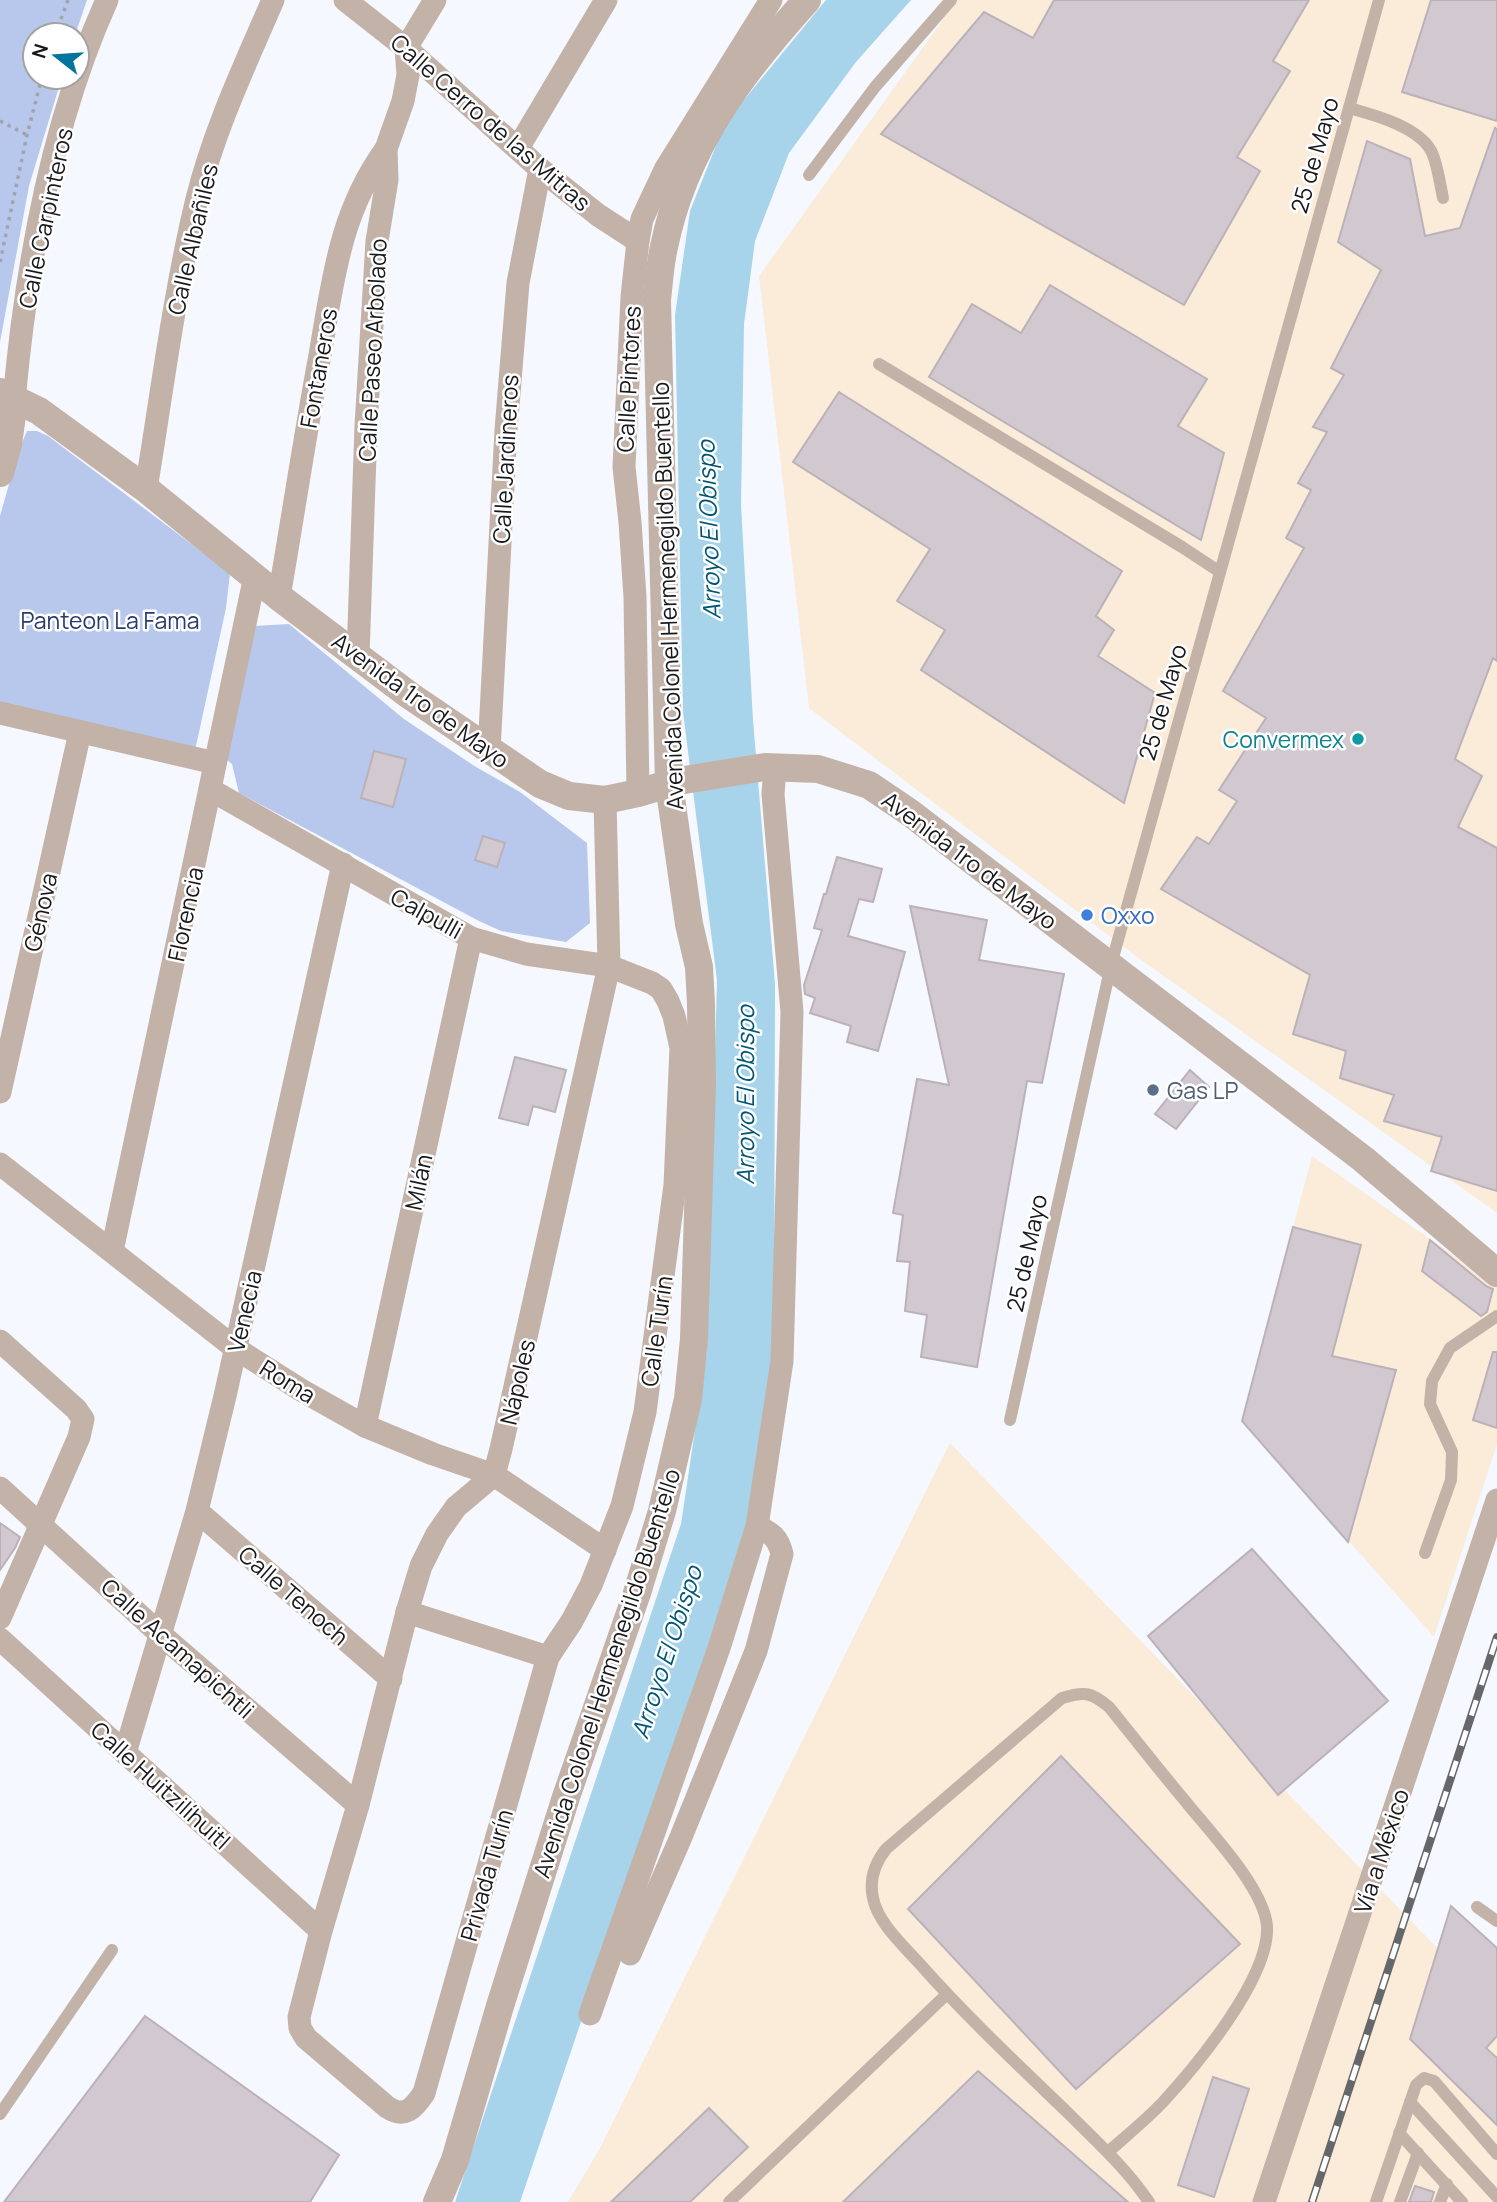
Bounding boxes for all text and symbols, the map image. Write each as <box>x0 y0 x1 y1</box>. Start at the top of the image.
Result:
north arrow <box>21 21 91 91</box>
street label: Calle Cerro de las Mitras <box>384 26 598 218</box>
text: N <box>25 41 54 61</box>
street label: 25 de Mayo <box>1282 93 1346 217</box>
street label: Calle Carpinteros <box>10 125 80 311</box>
street label: Calle Albañiles <box>159 160 225 318</box>
street label: Calle Paseo Arbolado <box>350 238 394 462</box>
street label: Calle Pintores <box>608 305 648 453</box>
street label: Fontaneros <box>292 306 344 430</box>
street label: Calle Jardineros <box>485 374 525 544</box>
street label: Avenida Colonel Hermenegildo Buentello <box>644 381 690 811</box>
water label: Arroyo El Obispo <box>688 438 728 620</box>
park label: Panteon La Fama <box>20 604 200 636</box>
street label: Avenida 1ro de Mayo <box>326 625 516 775</box>
street label: 25 de Mayo <box>1130 640 1194 764</box>
place label: Convermex <box>1223 723 1344 755</box>
marker: Convermex <box>1350 731 1366 747</box>
street label: Avenida 1ro de Mayo <box>876 784 1064 936</box>
street label: Florencia <box>159 864 211 964</box>
street label: Génova <box>15 870 65 954</box>
street label: Calpulli <box>385 880 469 946</box>
place label: Oxxo <box>1101 899 1155 931</box>
marker: Oxxo <box>1079 907 1095 923</box>
water label: Arroyo El Obispo <box>728 1003 761 1185</box>
place label: Gas LP <box>1167 1074 1238 1106</box>
marker: Gas LP <box>1145 1082 1161 1098</box>
street label: Milán <box>396 1151 440 1213</box>
street label: 25 de Mayo <box>998 1191 1054 1315</box>
street label: Venecia <box>219 1267 269 1355</box>
street label: Calle Turín <box>632 1274 680 1388</box>
street label: Nápoles <box>492 1336 542 1428</box>
street label: Roma <box>254 1351 322 1411</box>
street label: Avenida Colonel Hermenegildo Buentello <box>525 1464 687 1882</box>
street label: Calle Tenoch <box>232 1538 356 1652</box>
water label: Arroyo El Obispo <box>623 1560 710 1742</box>
street label: Calle Acamapichtli <box>95 1571 261 1725</box>
street label: Calle Huitzilíhuitl <box>84 1714 238 1856</box>
street label: Vía a México <box>1346 1785 1416 1917</box>
street label: Privada Turín <box>452 1805 520 1945</box>

